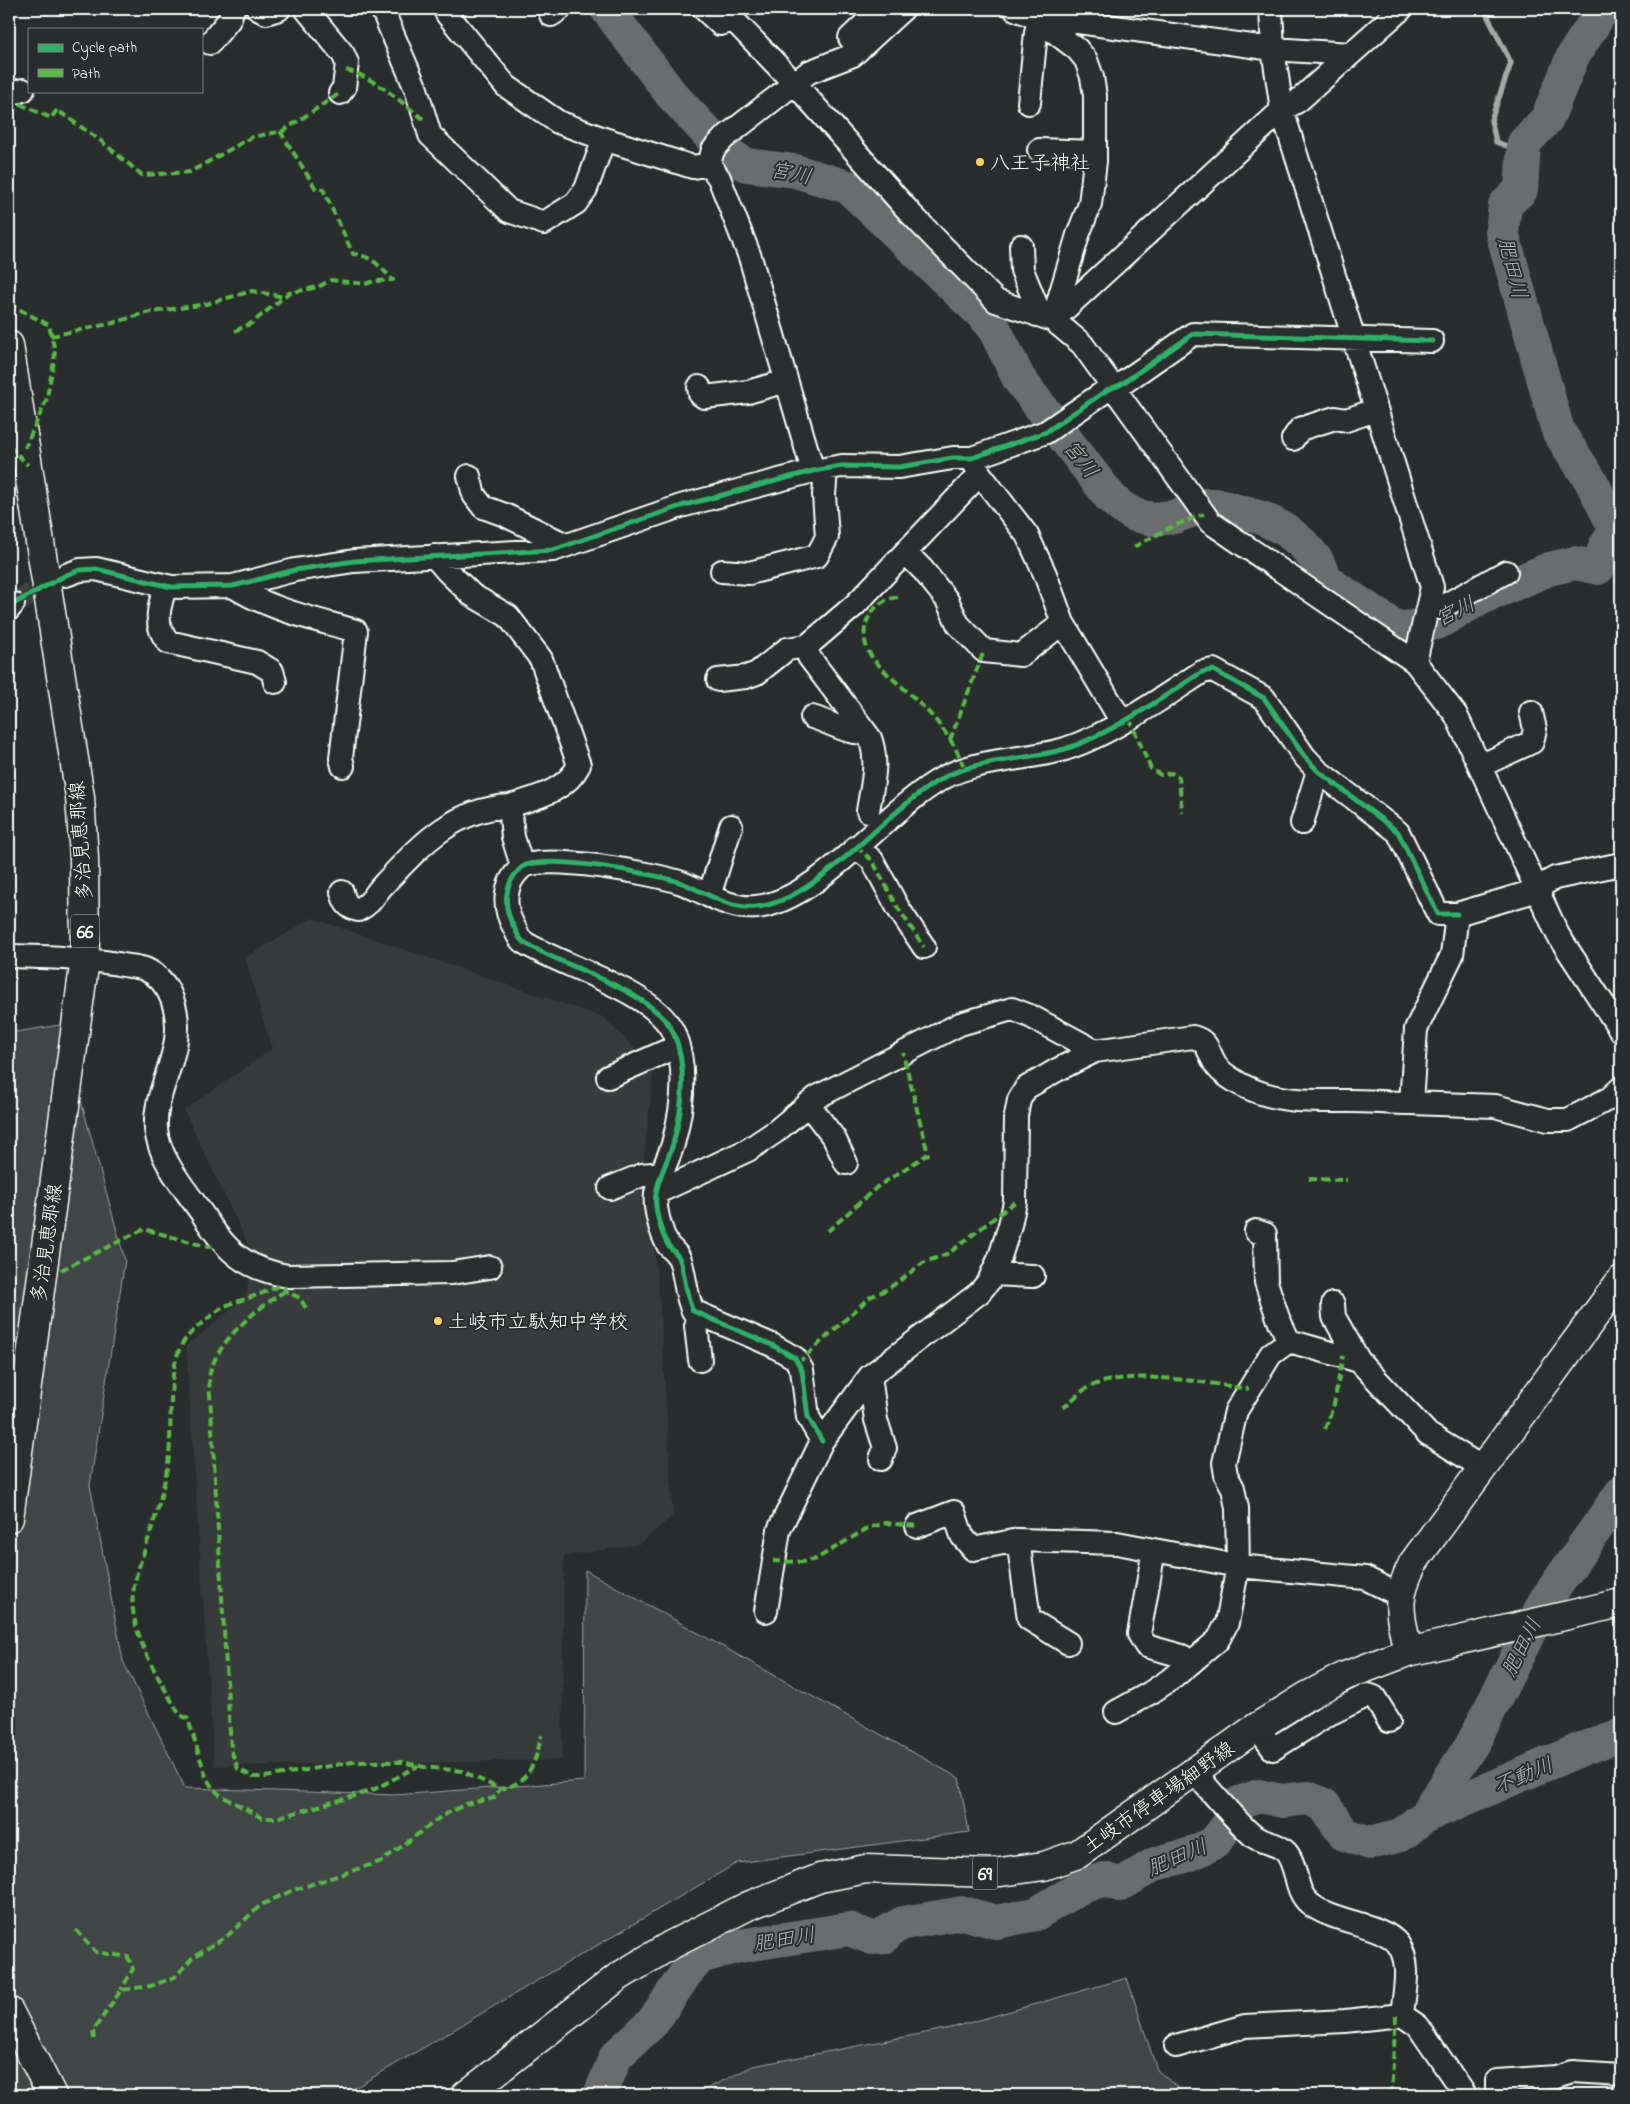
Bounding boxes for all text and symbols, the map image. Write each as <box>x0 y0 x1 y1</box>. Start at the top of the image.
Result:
legend <box>28 28 202 92</box>
text: Cycle path <box>72 37 137 60</box>
text: Path <box>72 63 100 85</box>
place label: 八王子神社 <box>990 150 1090 179</box>
water label: 宮川 <box>767 156 814 194</box>
marker: 八王子神社 <box>974 156 986 168</box>
water label: 肥田川 <box>1489 234 1533 303</box>
water label: 宮川 <box>1055 434 1104 486</box>
water label: 宮川 <box>1430 590 1481 635</box>
street label: 多治見恵那線 <box>64 780 101 902</box>
road number: 66 <box>71 914 99 948</box>
street label: 多治見恵那線 <box>26 1182 71 1305</box>
place label: 土岐市立駄知中学校 <box>448 1309 628 1338</box>
marker: 土岐市立駄知中学校 <box>432 1315 444 1327</box>
water label: 肥田川 <box>1495 1613 1550 1683</box>
street label: 土岐市停車場細野線 <box>1077 1736 1241 1863</box>
water label: 不動川 <box>1489 1751 1559 1803</box>
water label: 肥田川 <box>1143 1833 1213 1885</box>
road number: 69 <box>972 1856 998 1890</box>
water label: 肥田川 <box>751 1921 818 1961</box>

